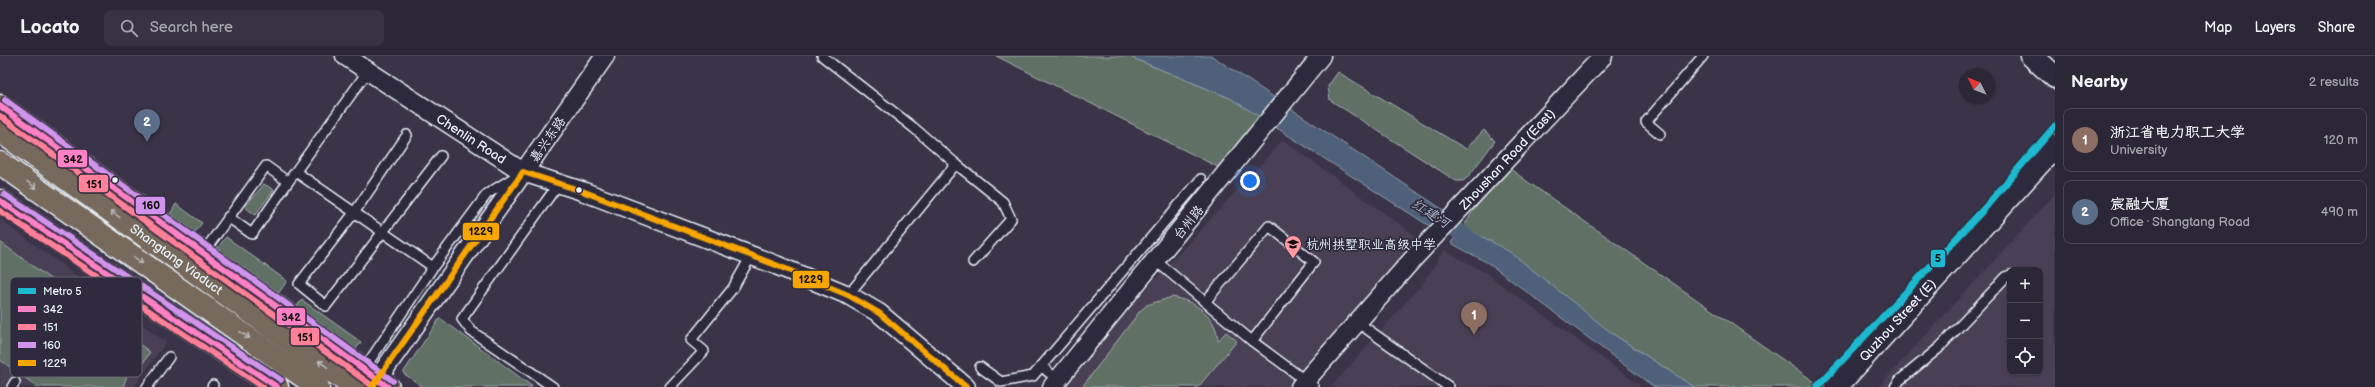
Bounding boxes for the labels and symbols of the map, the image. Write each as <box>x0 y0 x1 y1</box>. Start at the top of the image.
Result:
north arrow <box>1959 68 1995 104</box>
street label: Zhoushan Road (East) <box>1456 106 1559 214</box>
pin: 2 <box>134 109 160 142</box>
street label: Chenlin Road <box>433 111 509 168</box>
street label: 嘉兴东路 <box>526 114 569 165</box>
line badge: 342 <box>57 149 88 168</box>
text: 342 <box>63 153 83 166</box>
your location <box>1240 171 1260 191</box>
line badge: 151 <box>78 174 109 193</box>
unlabelled marker <box>110 175 120 185</box>
text: 151 <box>86 178 102 191</box>
one-way arrow <box>26 181 37 189</box>
unlabelled marker <box>574 185 584 195</box>
water label: 红建河 <box>1408 195 1455 233</box>
line badge: 160 <box>135 196 166 215</box>
text: 160 <box>142 199 160 212</box>
street label: 台州路 <box>1170 202 1207 243</box>
one-way arrow <box>110 210 121 218</box>
street label: Shangtang Viaduct <box>127 221 225 298</box>
line badge: 1229 <box>462 222 500 241</box>
text: 1229 <box>469 225 493 238</box>
school or university icon: 杭州拱墅职业高级中学 <box>1283 234 1303 259</box>
place label: 杭州拱墅职业高级中学 <box>1306 237 1436 253</box>
line badge: 5 <box>1930 249 1946 268</box>
text: 5 <box>1935 252 1942 265</box>
one-way arrow <box>133 256 144 264</box>
line badge: 1229 <box>792 270 830 289</box>
text: 1229 <box>799 273 823 286</box>
street label: Quzhou Street (E) <box>1856 276 1940 365</box>
legend <box>10 277 142 377</box>
text: Metro 5 <box>43 285 82 298</box>
pin: 1 <box>1461 302 1487 335</box>
text: 342 <box>43 303 63 316</box>
line badge: 342 <box>276 307 306 326</box>
text: 342 <box>281 311 301 324</box>
text: 151 <box>43 321 58 334</box>
line badge: 151 <box>290 327 320 346</box>
one-way arrow <box>239 331 250 339</box>
text: 151 <box>297 331 313 344</box>
text: 160 <box>43 339 61 352</box>
text: 1229 <box>43 357 67 370</box>
one-way arrow <box>318 360 329 368</box>

